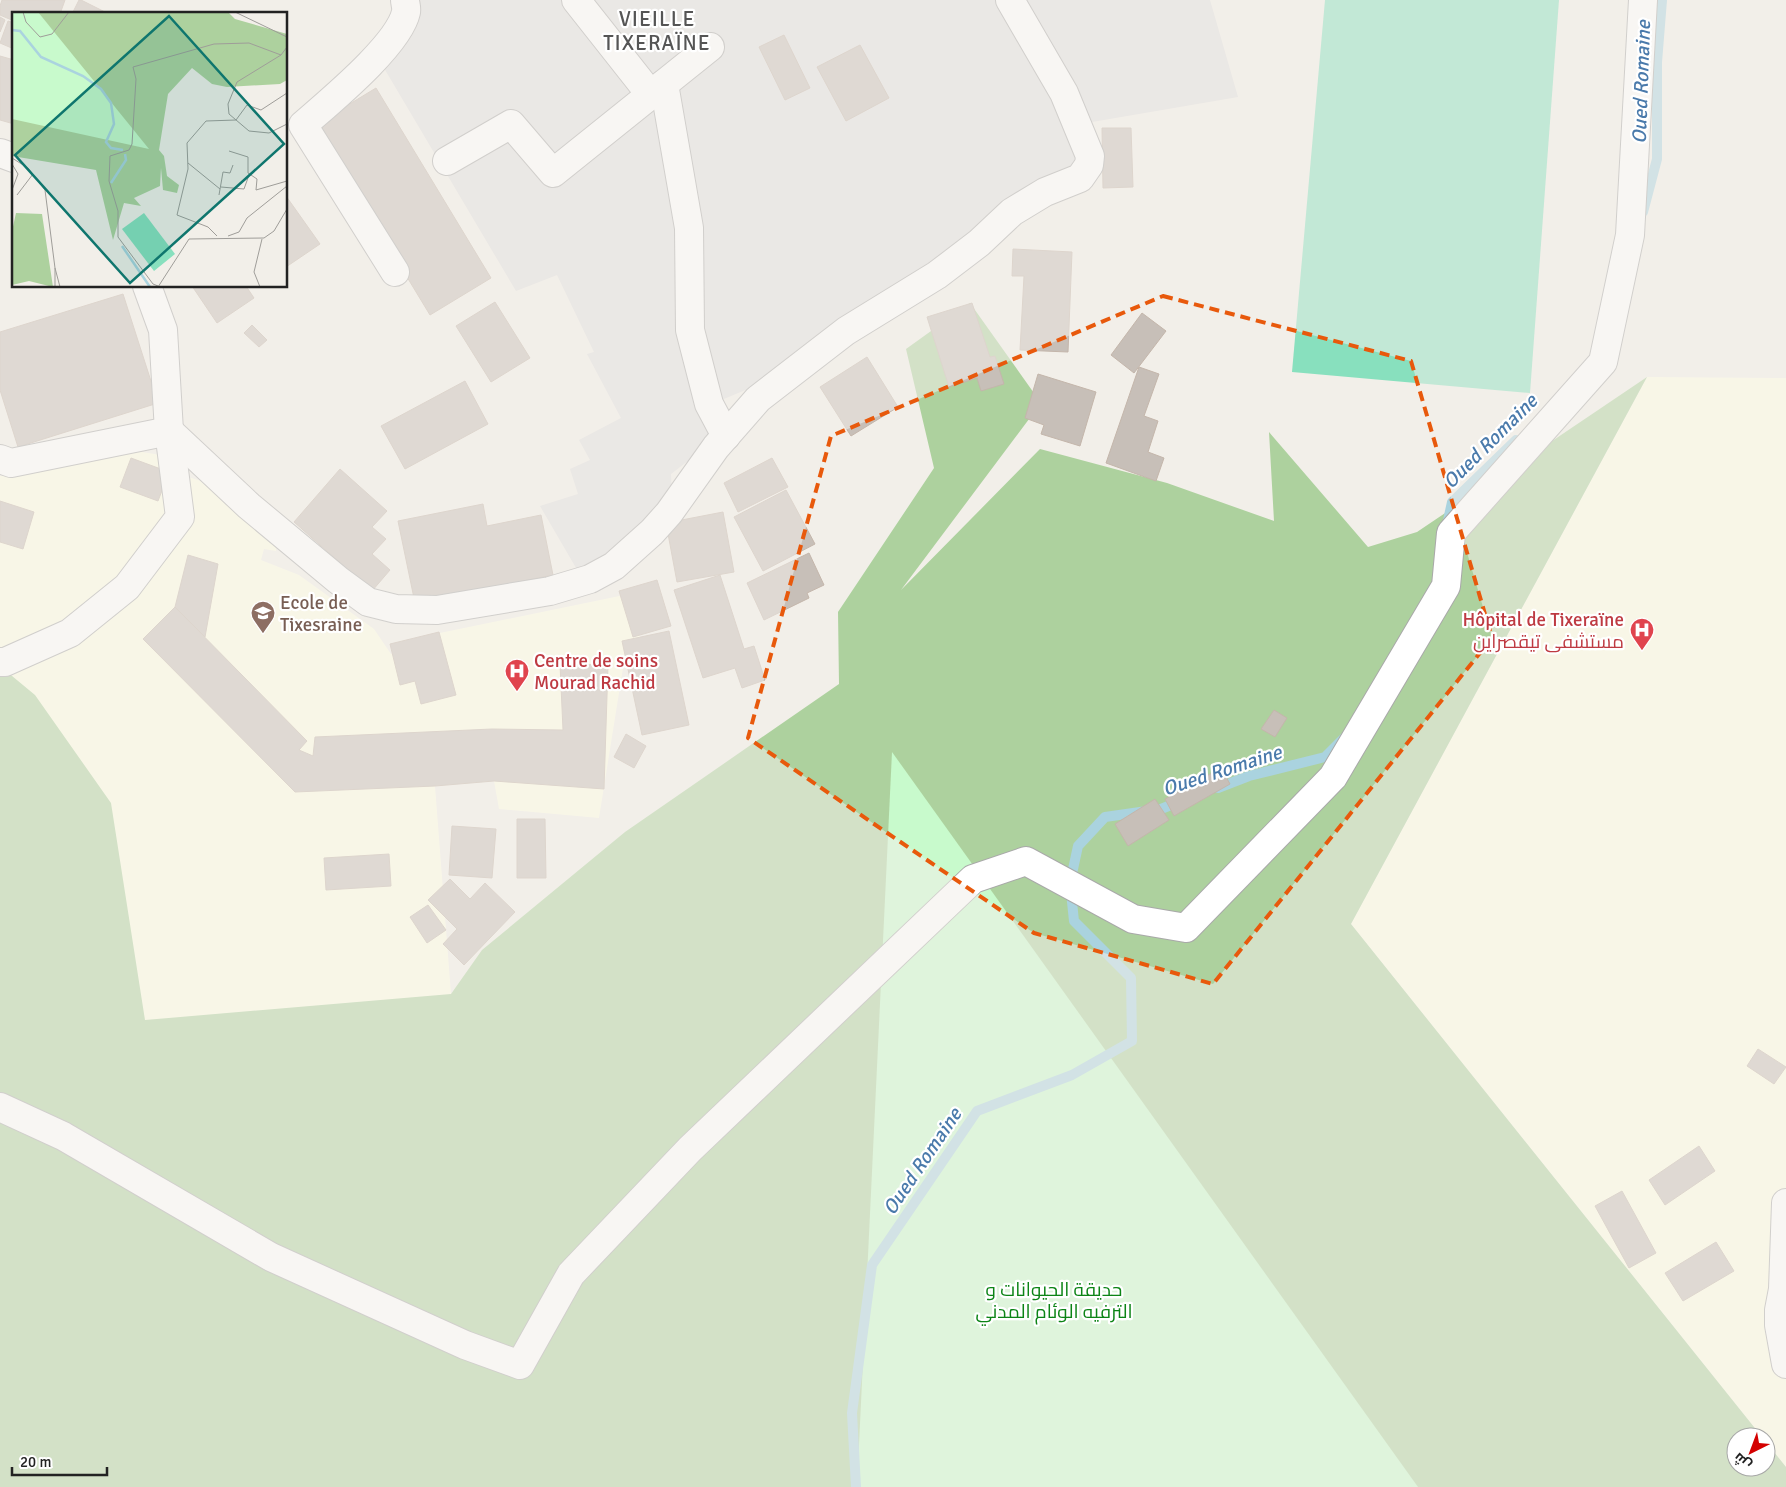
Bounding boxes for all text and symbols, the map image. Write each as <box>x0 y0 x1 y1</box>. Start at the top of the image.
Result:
district label: VIEILLE TIXERAÏNE <box>603 6 711 56</box>
inset map <box>12 12 288 288</box>
water label: Oued Romaine <box>1627 19 1656 144</box>
water label: Oued Romaine <box>1438 388 1544 494</box>
place label: Ecole de Tixesraine <box>280 591 362 637</box>
school or university icon: Ecole de Tixesraine <box>250 600 276 634</box>
place label: Hôpital de Tixeraïne مستشفى تيقصراين <box>1463 608 1624 654</box>
hospital icon: Hôpital de Tixeraïne مستشفى تيقصراين <box>1629 617 1655 651</box>
place label: Centre de soins Mourad Rachid <box>534 649 658 695</box>
hospital icon: Centre de soins Mourad Rachid <box>504 658 530 692</box>
water label: Oued Romaine <box>1159 739 1286 801</box>
water label: Oued Romaine <box>877 1102 968 1220</box>
park label: حديقة الحيوانات و الترفيه الوئام المدني <box>975 1278 1133 1326</box>
north arrow <box>1726 1427 1776 1477</box>
scale bar <box>12 1444 108 1476</box>
text: ش <box>1730 1449 1755 1474</box>
text: 20 m <box>20 1453 51 1471</box>

